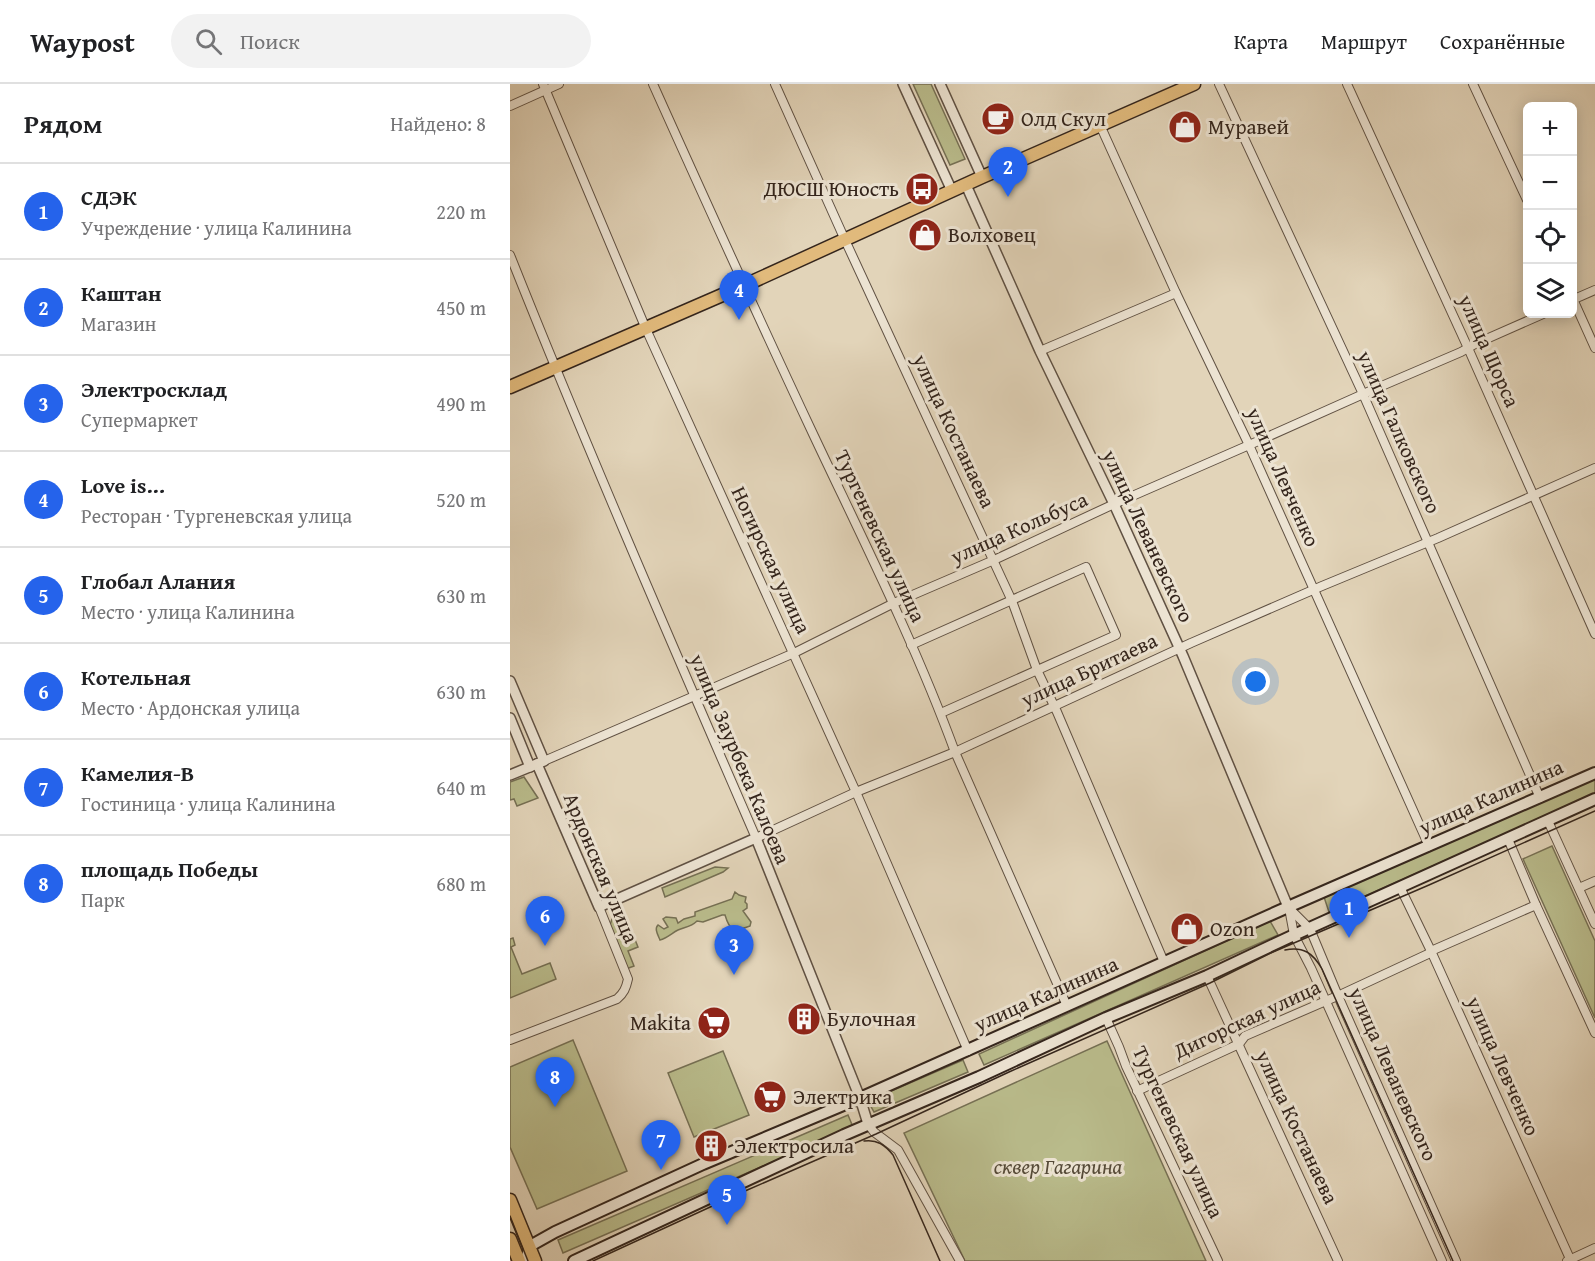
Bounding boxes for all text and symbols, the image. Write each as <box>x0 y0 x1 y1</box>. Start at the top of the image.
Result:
search box <box>171 14 591 68</box>
text: Waypost <box>30 21 135 62</box>
icon: search <box>192 25 225 58</box>
text: Поиск <box>240 25 300 57</box>
text: Карта <box>1234 26 1288 57</box>
text: Маршрут <box>1321 26 1407 57</box>
text: Сохранённые <box>1440 26 1565 57</box>
cafe icon: Олд Скул <box>980 101 1016 137</box>
map controls <box>1523 102 1577 318</box>
button: + <box>1523 102 1577 156</box>
place label: Олд Скул <box>1021 103 1106 134</box>
text: Рядом <box>24 104 102 143</box>
text: Найдено: 8 <box>390 109 486 138</box>
shop icon: Муравей <box>1167 109 1203 145</box>
place label: Муравей <box>1208 111 1289 142</box>
pin: 2 <box>988 147 1028 197</box>
button: − <box>1523 156 1577 210</box>
bus stop icon: ДЮСШ Юность <box>904 171 940 207</box>
place label: ДЮСШ Юность <box>763 173 899 204</box>
text: СДЭК <box>81 181 137 213</box>
text: 1 <box>38 197 49 226</box>
text: 220 m <box>436 197 486 226</box>
button: locate <box>1523 210 1577 264</box>
text: Учреждение · улица Калинина <box>81 213 352 242</box>
shop icon: Волховец <box>907 217 943 253</box>
place label: Волховец <box>948 219 1036 250</box>
button: layers <box>1523 264 1577 318</box>
pin: 4 <box>720 270 758 320</box>
text: Каштан <box>81 277 161 309</box>
street label: улица Щорса <box>1450 289 1528 412</box>
text: 2 <box>38 293 49 322</box>
text: 450 m <box>436 293 486 322</box>
text: Магазин <box>81 309 156 338</box>
street label: улица Галковского <box>1349 344 1449 518</box>
street label: улица Костанаева <box>905 348 1004 513</box>
text: Электросклад <box>81 373 227 405</box>
text: 3 <box>38 389 49 418</box>
text: 490 m <box>436 389 486 418</box>
street label: улица Левченко <box>1238 401 1328 551</box>
text: Супермаркет <box>81 405 198 434</box>
street label: улица Леваневского <box>1094 443 1202 627</box>
street label: Тургеневская улица <box>827 444 934 627</box>
text: Love is... <box>81 469 165 501</box>
street label: Ногирская улица <box>724 481 819 639</box>
street label: улица Кольбуса <box>944 483 1092 572</box>
text: 4 <box>38 485 49 514</box>
text: 520 m <box>436 485 486 514</box>
text: Ресторан · Тургеневская улица <box>81 501 352 530</box>
text: Глобал Алания <box>81 565 235 597</box>
text: 5 <box>38 581 49 610</box>
text: 630 m <box>436 581 486 610</box>
text: Место · улица Калинина <box>81 597 295 626</box>
street label: улица Бритаева <box>1015 624 1162 715</box>
street label: улица Заурбека Калоева <box>682 648 799 869</box>
text: Котельная <box>81 661 191 693</box>
your location <box>1241 667 1270 696</box>
text: 6 <box>38 677 49 706</box>
text: 630 m <box>436 677 486 706</box>
text: Место · Ардонская улица <box>81 693 300 722</box>
street label: улица Калинина <box>1413 751 1568 843</box>
text: Камелия-В <box>81 757 194 789</box>
text: 7 <box>38 773 49 802</box>
text: 640 m <box>436 773 486 802</box>
street label: Ардонская улица <box>556 788 647 948</box>
text: Гостиница · улица Калинина <box>81 789 336 818</box>
text: площадь Победы <box>81 853 258 885</box>
text: 8 <box>38 869 49 898</box>
text: 680 m <box>436 869 486 898</box>
text: Парк <box>81 885 125 914</box>
pin: 1 <box>1330 888 1368 938</box>
pin: 6 <box>525 896 564 946</box>
shop icon: Ozon <box>1169 911 1205 947</box>
place label: Ozon <box>1210 913 1255 944</box>
pin: 3 <box>714 926 754 975</box>
street label: улица Калинина <box>968 948 1123 1040</box>
street label: Дигорская улица <box>1167 971 1325 1067</box>
street label: улица Леваневского <box>1341 981 1446 1166</box>
street label: улица Левченко <box>1458 990 1548 1140</box>
building icon: Булочная <box>786 1001 822 1037</box>
place label: Булочная <box>827 1003 916 1034</box>
supermarket icon: Makita <box>696 1005 732 1041</box>
place label: Makita <box>630 1007 691 1038</box>
street label: Тургеневская улица <box>1125 1040 1232 1223</box>
street label: улица Костанаева <box>1248 1044 1347 1209</box>
pin: 8 <box>536 1058 574 1107</box>
supermarket icon: Электрика <box>752 1079 788 1115</box>
place label: Электрика <box>793 1081 892 1112</box>
pin: 7 <box>642 1120 680 1170</box>
building icon: Электросила <box>693 1128 729 1164</box>
place label: Электросила <box>734 1130 854 1161</box>
park label: сквер Гагарина <box>994 1151 1123 1182</box>
pin: 5 <box>708 1176 746 1225</box>

